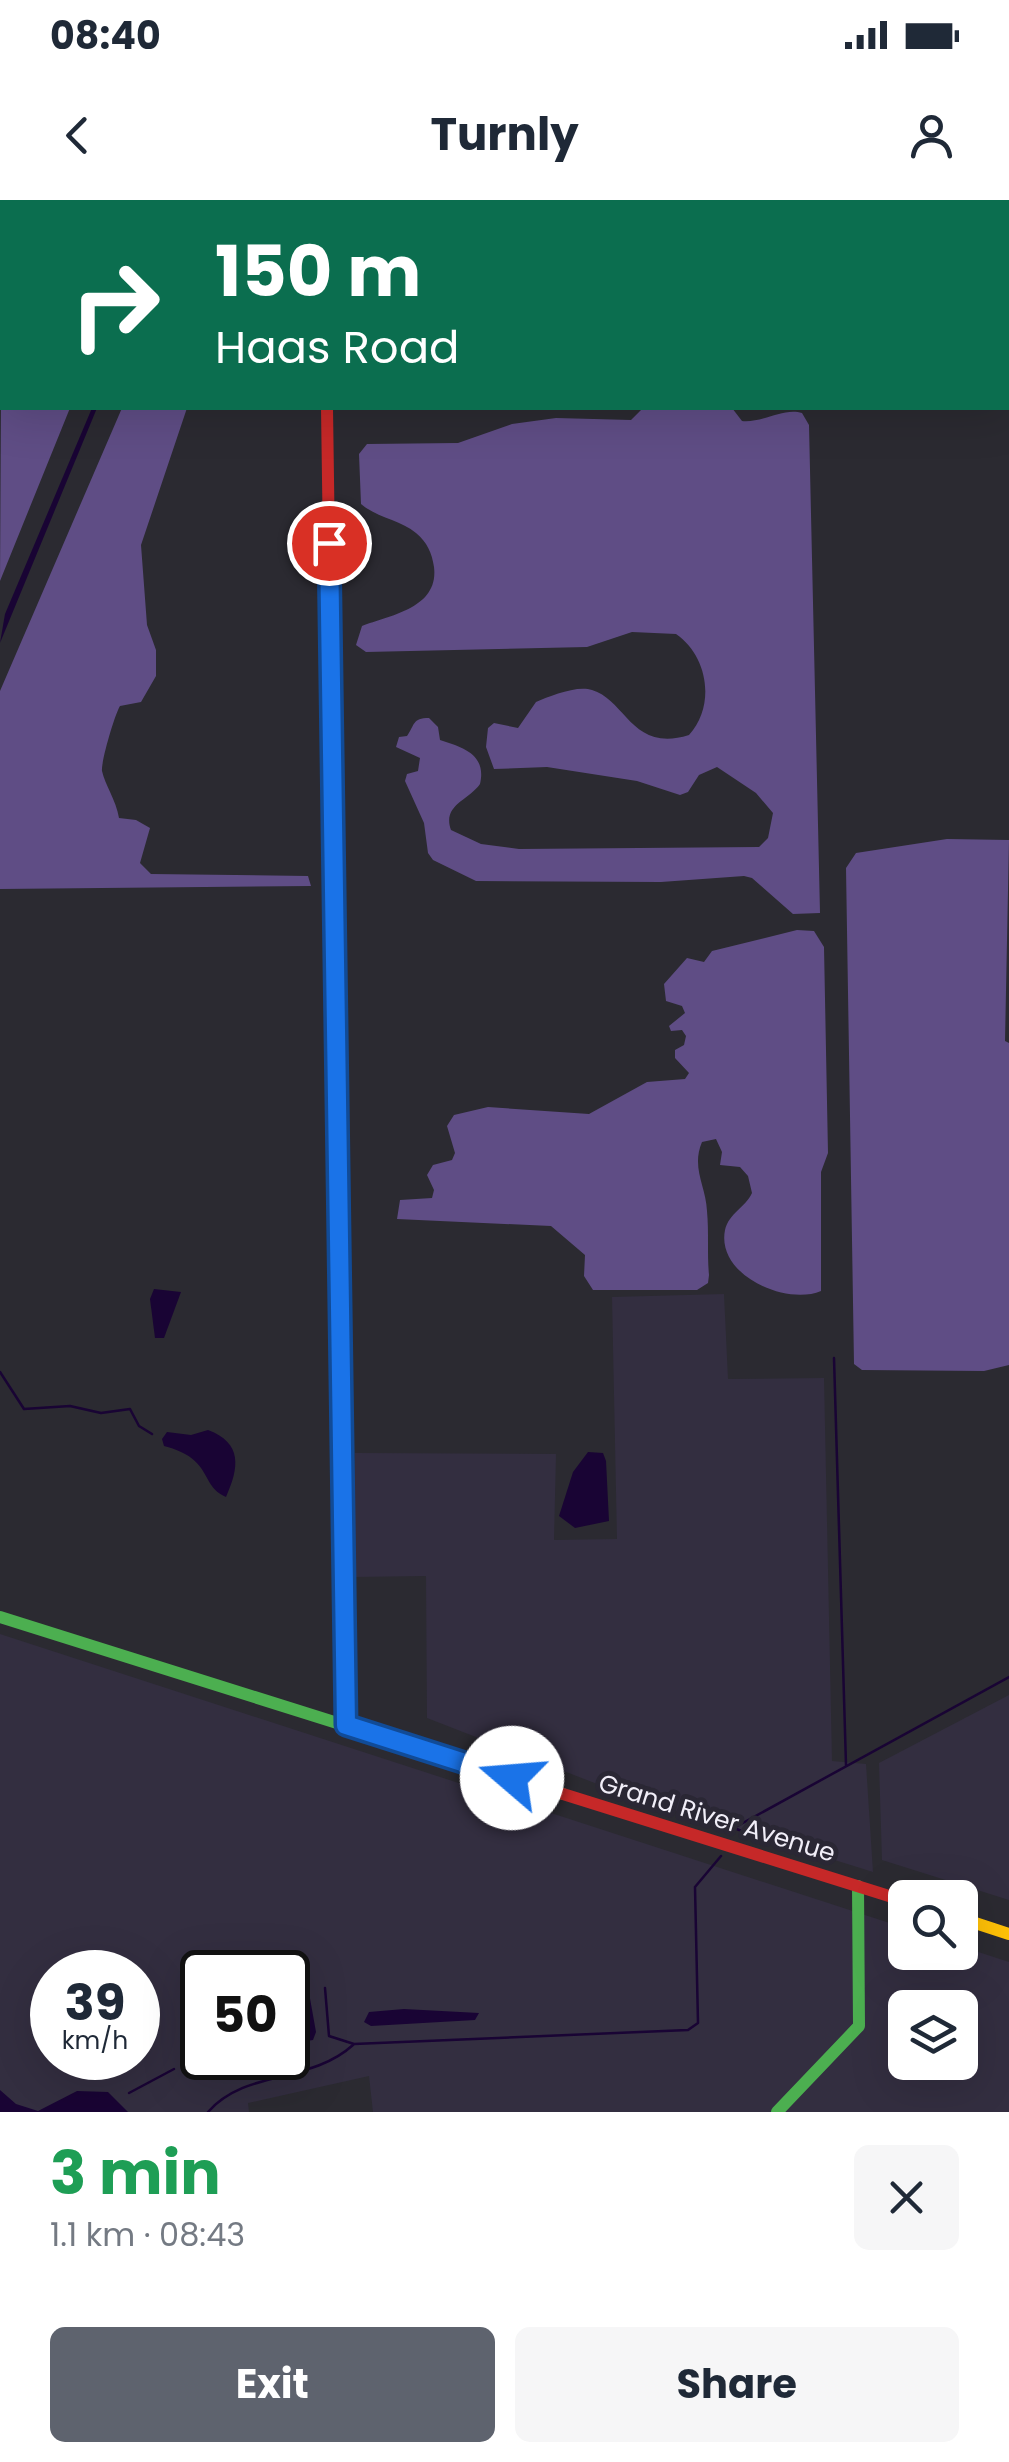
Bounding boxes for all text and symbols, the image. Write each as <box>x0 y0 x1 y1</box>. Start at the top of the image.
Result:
text: 08:40 <box>50 9 161 62</box>
text: Turnly <box>430 103 579 166</box>
icon: back <box>50 108 105 163</box>
icon: person <box>904 108 959 163</box>
text: 150 m <box>215 222 421 321</box>
icon: right <box>50 240 180 370</box>
text: Haas Road <box>215 316 460 379</box>
pin <box>287 501 372 586</box>
icon: arrive <box>302 516 357 571</box>
position arrow <box>460 1726 564 1830</box>
street label: Grand River Avenue <box>594 1765 840 1871</box>
map controls <box>888 1880 978 2080</box>
button: search <box>888 1880 978 1970</box>
speed limit sign: 50 <box>180 1950 310 2080</box>
text: 39 <box>65 1967 126 2038</box>
button: layers <box>888 1990 978 2080</box>
text: km/h <box>62 2023 128 2058</box>
text: 3 min <box>50 2131 221 2215</box>
button: close <box>854 2145 959 2250</box>
text: 1.1 km · 08:43 <box>50 2212 245 2257</box>
button: Exit <box>50 2327 495 2442</box>
button: Share <box>515 2327 959 2442</box>

